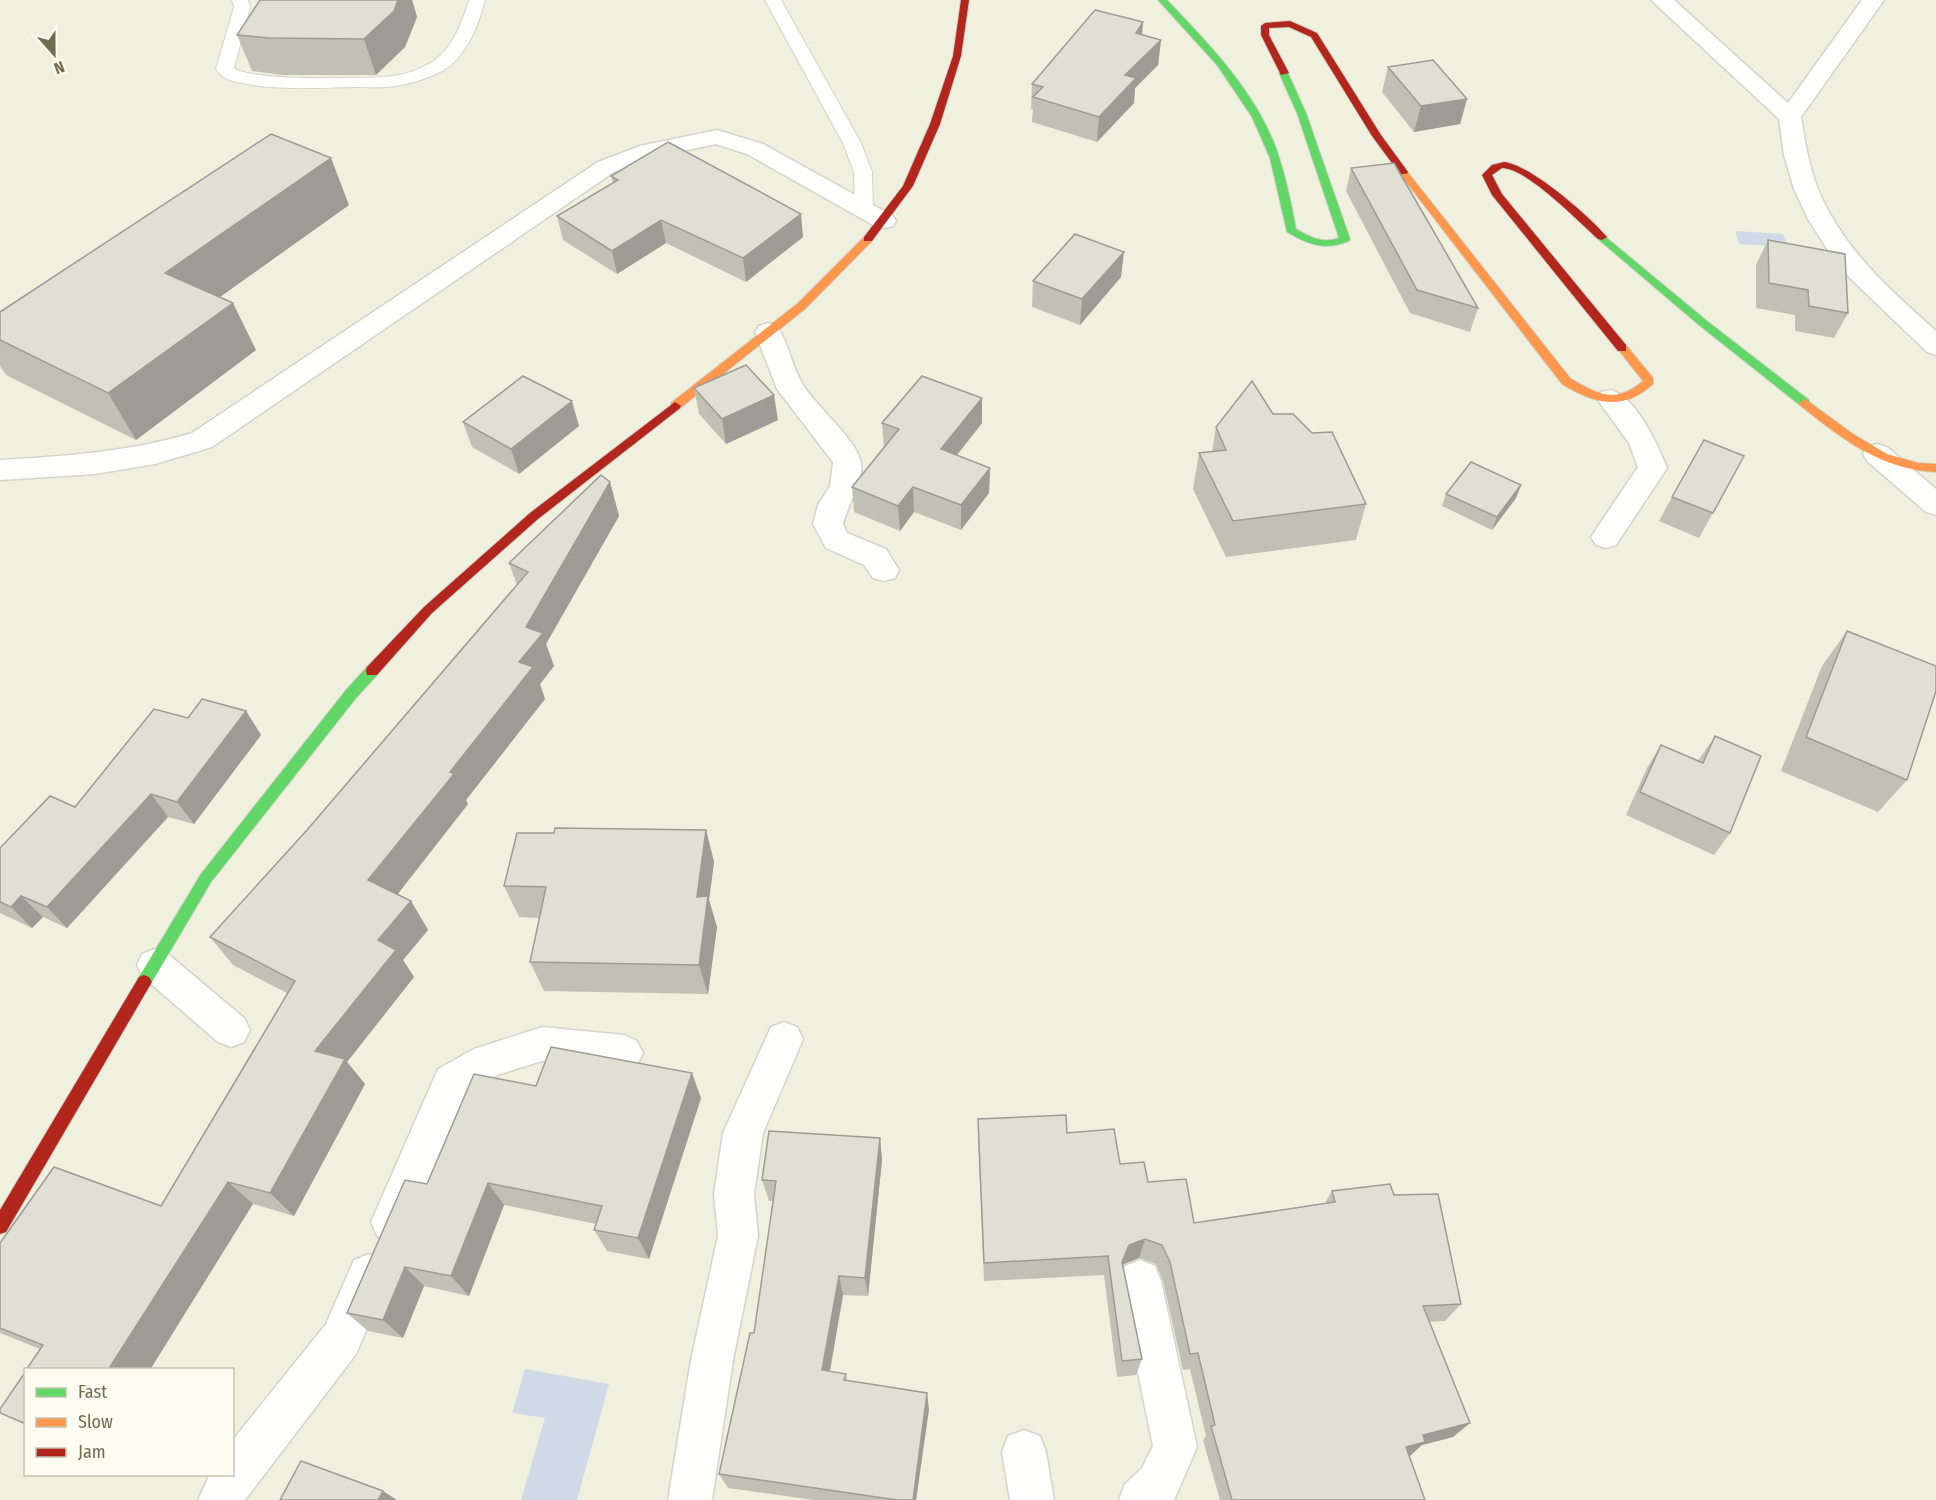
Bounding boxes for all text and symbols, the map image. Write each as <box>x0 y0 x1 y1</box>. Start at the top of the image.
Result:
north arrow <box>24 24 84 84</box>
text: N <box>51 57 67 78</box>
legend <box>24 1368 234 1476</box>
text: Fast <box>78 1381 107 1403</box>
text: Slow <box>78 1411 113 1433</box>
text: Jam <box>78 1441 106 1463</box>

